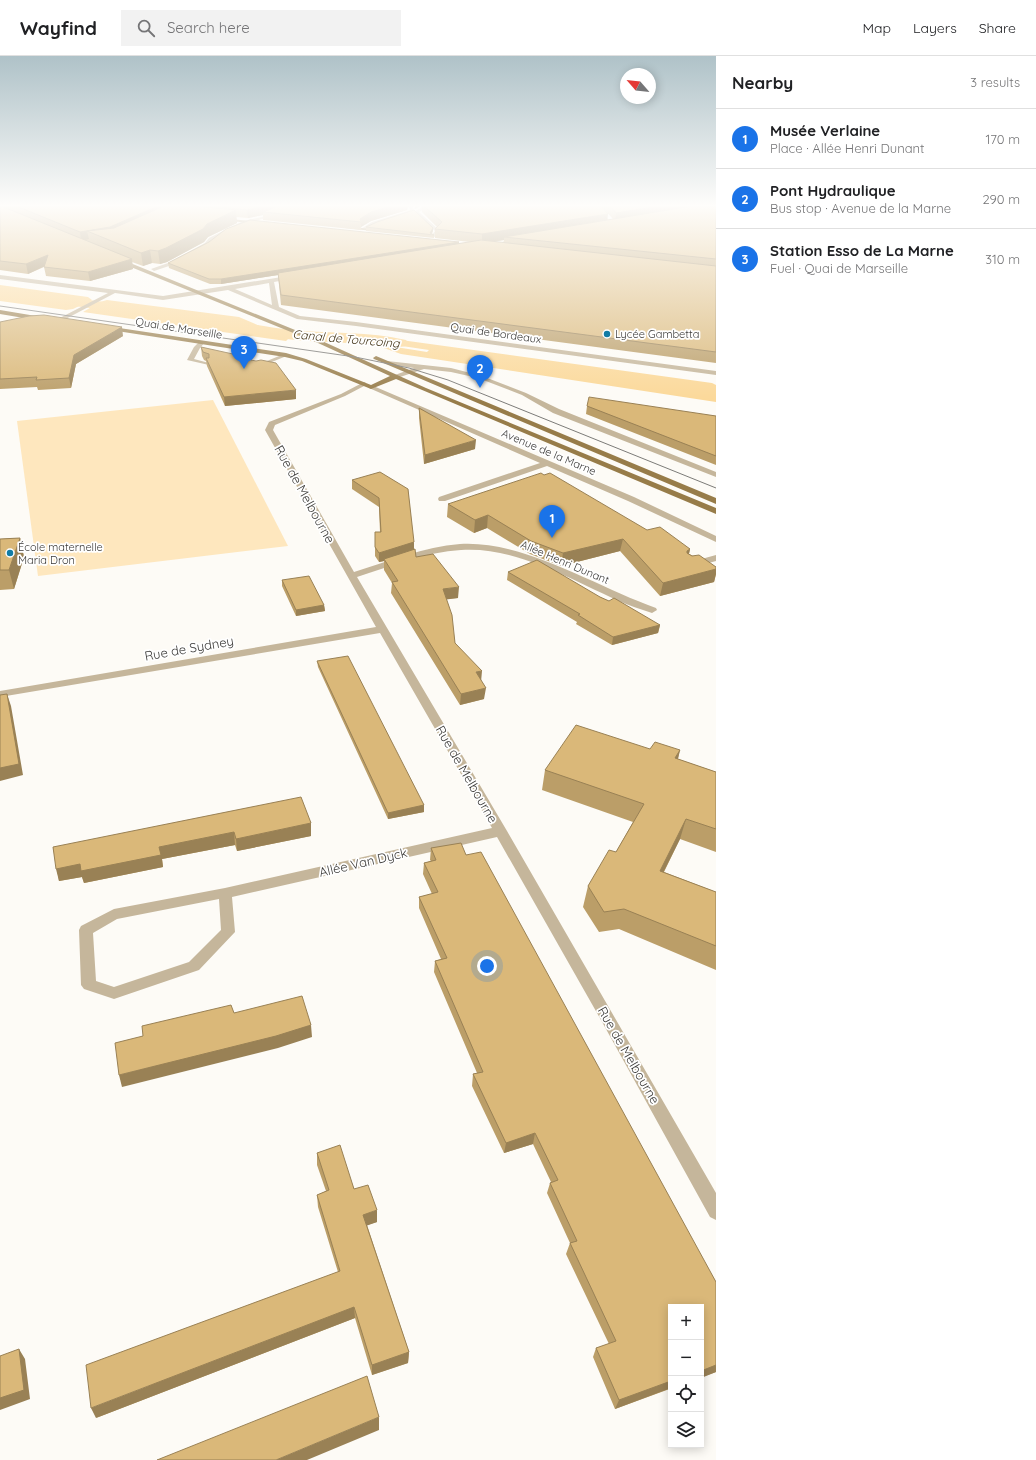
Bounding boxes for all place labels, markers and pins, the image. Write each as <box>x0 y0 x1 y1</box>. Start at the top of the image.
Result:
place label: Lycée Gambetta <box>615 327 699 341</box>
marker: Lycée Gambetta <box>602 329 612 339</box>
pin: 3 <box>231 336 257 369</box>
pin: 2 <box>467 355 493 388</box>
pin: 1 <box>539 505 565 538</box>
place label: École maternelle Maria Dron <box>18 540 103 567</box>
marker: École maternelle Maria Dron <box>5 548 15 558</box>

